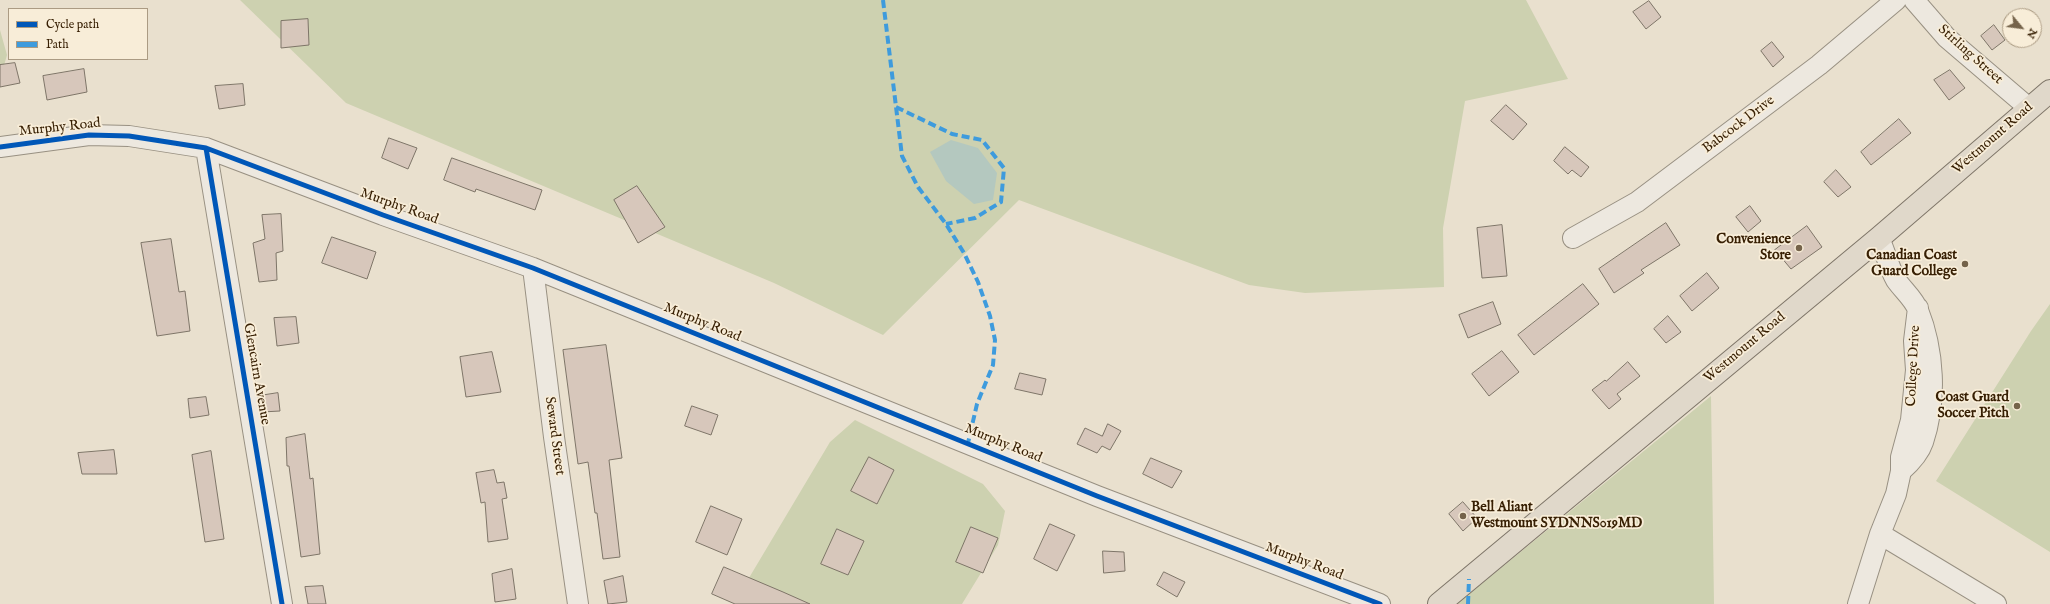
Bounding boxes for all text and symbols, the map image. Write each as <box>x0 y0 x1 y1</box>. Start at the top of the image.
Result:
legend <box>8 8 148 60</box>
north arrow <box>2002 8 2042 48</box>
text: Cycle path <box>46 17 99 32</box>
street label: Stirling Street <box>1934 22 2006 88</box>
text: N <box>2023 26 2040 41</box>
text: Path <box>46 37 69 52</box>
street label: Babcock Drive <box>1700 93 1778 157</box>
street label: Westmount Road <box>1949 99 2037 179</box>
street label: Murphy Road <box>18 115 102 141</box>
street label: Murphy Road <box>358 185 440 229</box>
place label: Convenience Store <box>1716 232 1791 264</box>
marker: Convenience Store <box>1794 243 1804 253</box>
place label: Canadian Coast Guard College <box>1866 248 1957 280</box>
marker: Canadian Coast Guard College <box>1960 259 1970 269</box>
street label: Murphy Road <box>661 300 743 346</box>
street label: Westmount Road <box>1701 309 1789 387</box>
street label: Glencairn Avenue <box>239 322 273 426</box>
street label: College Drive <box>1903 325 1925 407</box>
place label: Coast Guard Soccer Pitch <box>1936 390 2009 422</box>
street label: Seward Street <box>540 396 568 476</box>
marker: Coast Guard Soccer Pitch <box>2012 401 2022 411</box>
street label: Murphy Road <box>962 421 1044 467</box>
place label: Bell Aliant Westmount SYDNNS019MD <box>1471 500 1642 532</box>
marker: Bell Aliant Westmount SYDNNS019MD <box>1458 511 1468 521</box>
street label: Murphy Road <box>1263 539 1345 585</box>

